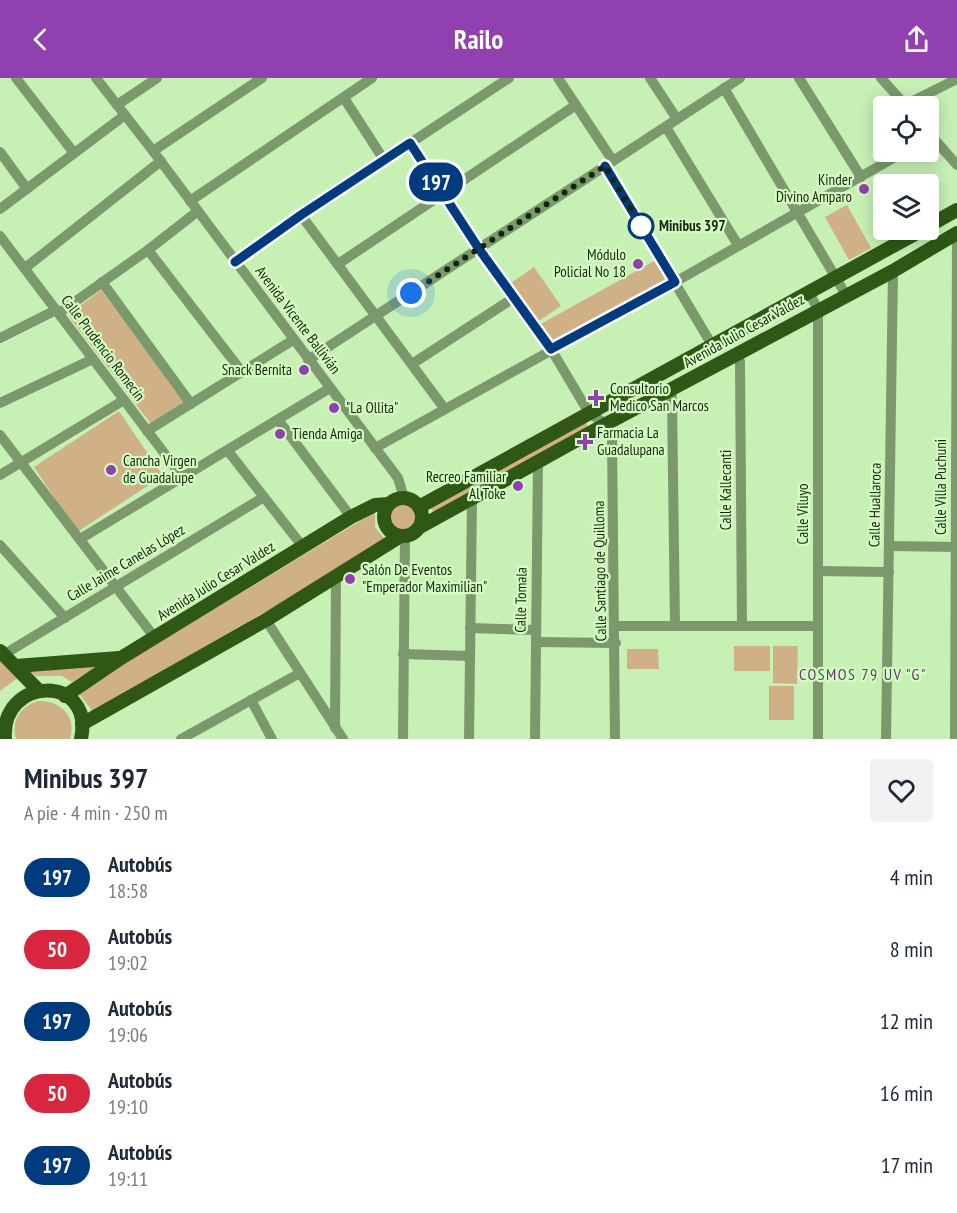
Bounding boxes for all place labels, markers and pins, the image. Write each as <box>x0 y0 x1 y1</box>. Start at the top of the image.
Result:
place label: Kinder Divino Amparo <box>776 170 853 206</box>
marker: Kinder Divino Amparo <box>857 182 871 196</box>
marker: Minibus 397 <box>628 213 654 239</box>
place label: Minibus 397 <box>659 216 726 235</box>
place label: Módulo Policial No 18 <box>554 245 626 281</box>
marker: Módulo Policial No 18 <box>631 257 645 271</box>
place label: Snack Bernita <box>222 360 292 379</box>
marker: Snack Bernita <box>297 363 311 377</box>
place label: Consultorio Medico San Marcos <box>610 379 709 415</box>
marker: Consultorio Medico San Marcos <box>587 389 605 407</box>
place label: "La Ollita" <box>346 398 398 417</box>
marker: "La Ollita" <box>327 401 341 415</box>
place label: Farmacia La Guadalupana <box>597 423 665 459</box>
place label: Tienda Amiga <box>292 424 363 443</box>
marker: Tienda Amiga <box>273 427 287 441</box>
marker: Farmacia La Guadalupana <box>578 435 592 449</box>
place label: Cancha Virgen de Guadalupe <box>123 451 197 487</box>
marker: Cancha Virgen de Guadalupe <box>104 463 118 477</box>
place label: Recreo Familiar Al Toke <box>426 467 507 503</box>
marker: Recreo Familiar Al Toke <box>511 479 525 493</box>
place label: Salón De Eventos "Emperador Maximilian" <box>362 560 487 596</box>
marker: Salón De Eventos "Emperador Maximilian" <box>343 572 357 586</box>

